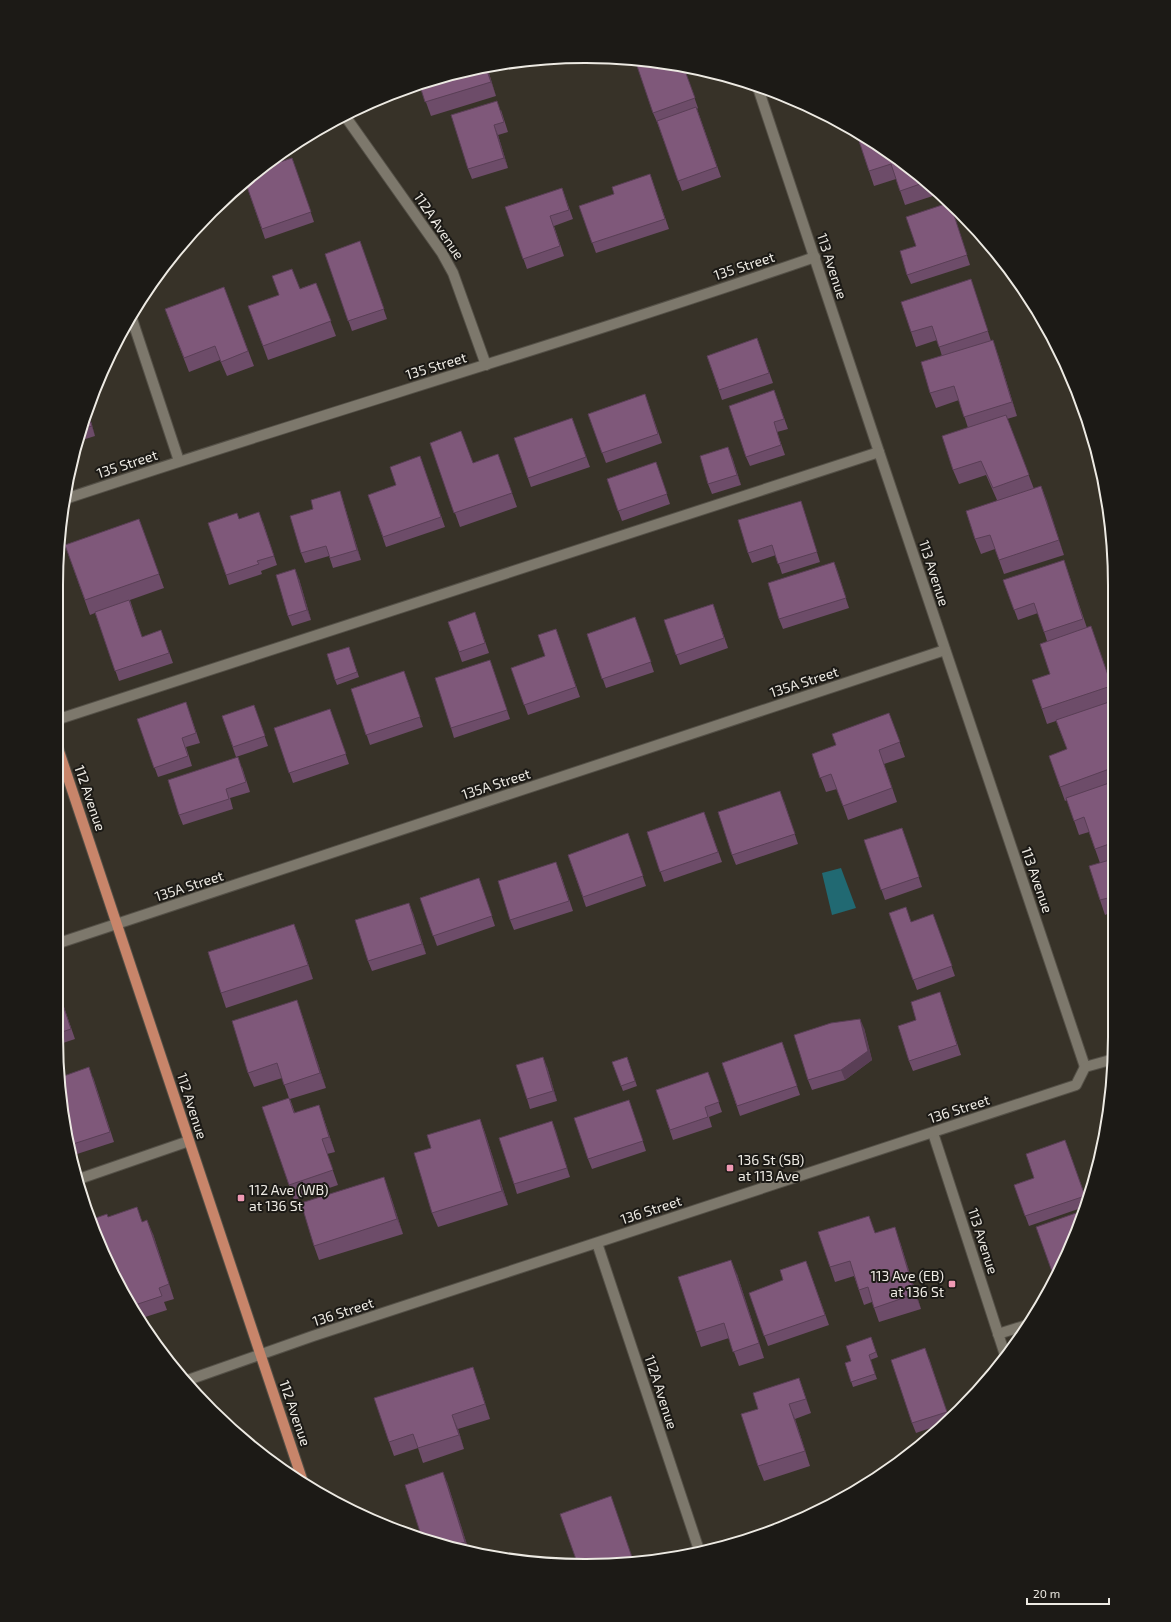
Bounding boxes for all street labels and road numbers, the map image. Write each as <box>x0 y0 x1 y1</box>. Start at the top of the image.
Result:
street label: 112A Avenue <box>411 189 468 262</box>
street label: 113 Avenue <box>814 231 851 301</box>
street label: 135 Street <box>711 248 776 283</box>
street label: 135 Street <box>403 348 468 383</box>
street label: 135 Street <box>94 446 159 481</box>
street label: 113 Avenue <box>916 538 953 608</box>
street label: 135A Street <box>767 662 840 701</box>
street label: 112 Avenue <box>71 763 110 833</box>
street label: 135A Street <box>459 764 532 803</box>
street label: 113 Avenue <box>1018 845 1057 915</box>
street label: 135A Street <box>152 866 225 905</box>
street label: 112 Avenue <box>174 1071 211 1141</box>
street label: 136 Street <box>926 1091 992 1126</box>
street label: 136 Street <box>618 1192 684 1227</box>
street label: 113 Avenue <box>965 1206 1002 1276</box>
street label: 136 Street <box>310 1294 376 1329</box>
street label: 112A Avenue <box>641 1353 681 1431</box>
street label: 112 Avenue <box>276 1378 315 1448</box>

